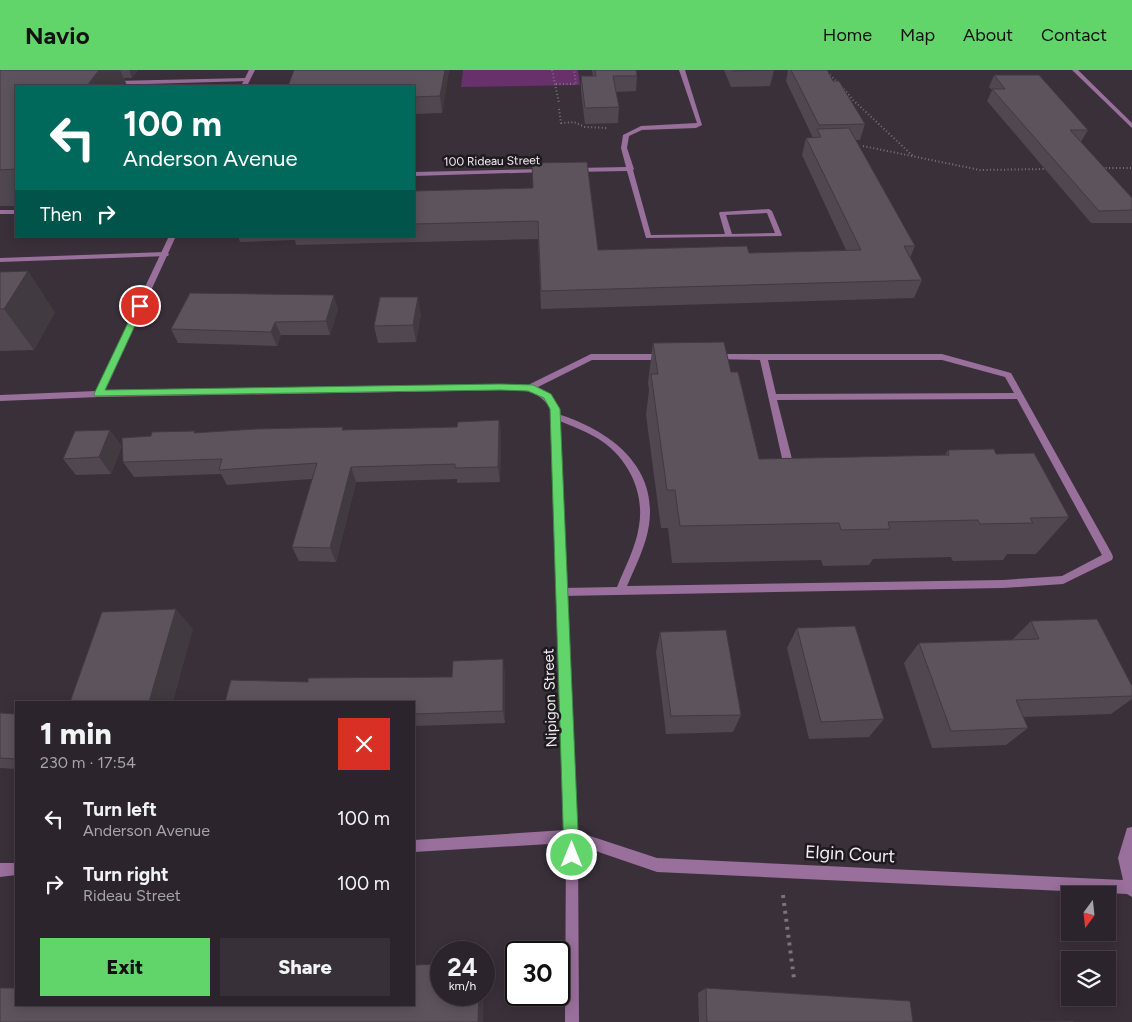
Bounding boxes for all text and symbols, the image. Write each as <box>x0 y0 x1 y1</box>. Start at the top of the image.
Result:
text: Navio <box>25 21 90 50</box>
text: Home <box>823 24 872 46</box>
text: Map <box>900 24 935 46</box>
text: About <box>963 24 1013 46</box>
text: Contact <box>1041 24 1107 46</box>
text: 100 m <box>123 103 222 145</box>
icon: left <box>40 105 105 170</box>
text: Anderson Avenue <box>123 145 298 172</box>
street label: 100 Rideau Street <box>444 153 541 169</box>
icon: right <box>92 200 120 228</box>
text: Then <box>40 203 82 226</box>
pin <box>119 285 161 327</box>
icon: arrive <box>126 292 154 320</box>
street label: Nipigon Street <box>539 648 561 748</box>
text: 1 min <box>40 715 112 752</box>
button: close <box>338 718 390 770</box>
text: 230 m · 17:54 <box>40 753 136 772</box>
text: Turn left <box>83 798 157 821</box>
icon: left <box>40 805 68 833</box>
text: 100 m <box>337 807 390 830</box>
text: Anderson Avenue <box>83 821 210 840</box>
position arrow <box>545 828 597 880</box>
street label: Elgin Court <box>804 841 896 867</box>
text: Turn right <box>83 863 169 886</box>
icon: right <box>40 870 68 898</box>
text: 100 m <box>337 872 390 895</box>
text: Rideau Street <box>83 886 181 905</box>
north arrow <box>1061 886 1116 941</box>
map controls <box>1061 886 1116 1006</box>
button: Exit <box>40 938 210 996</box>
button: Share <box>220 938 390 996</box>
speed limit sign: 30 <box>505 941 570 1006</box>
button: layers <box>1061 951 1116 1006</box>
text: 24 <box>447 952 478 982</box>
text: km/h <box>449 979 476 993</box>

